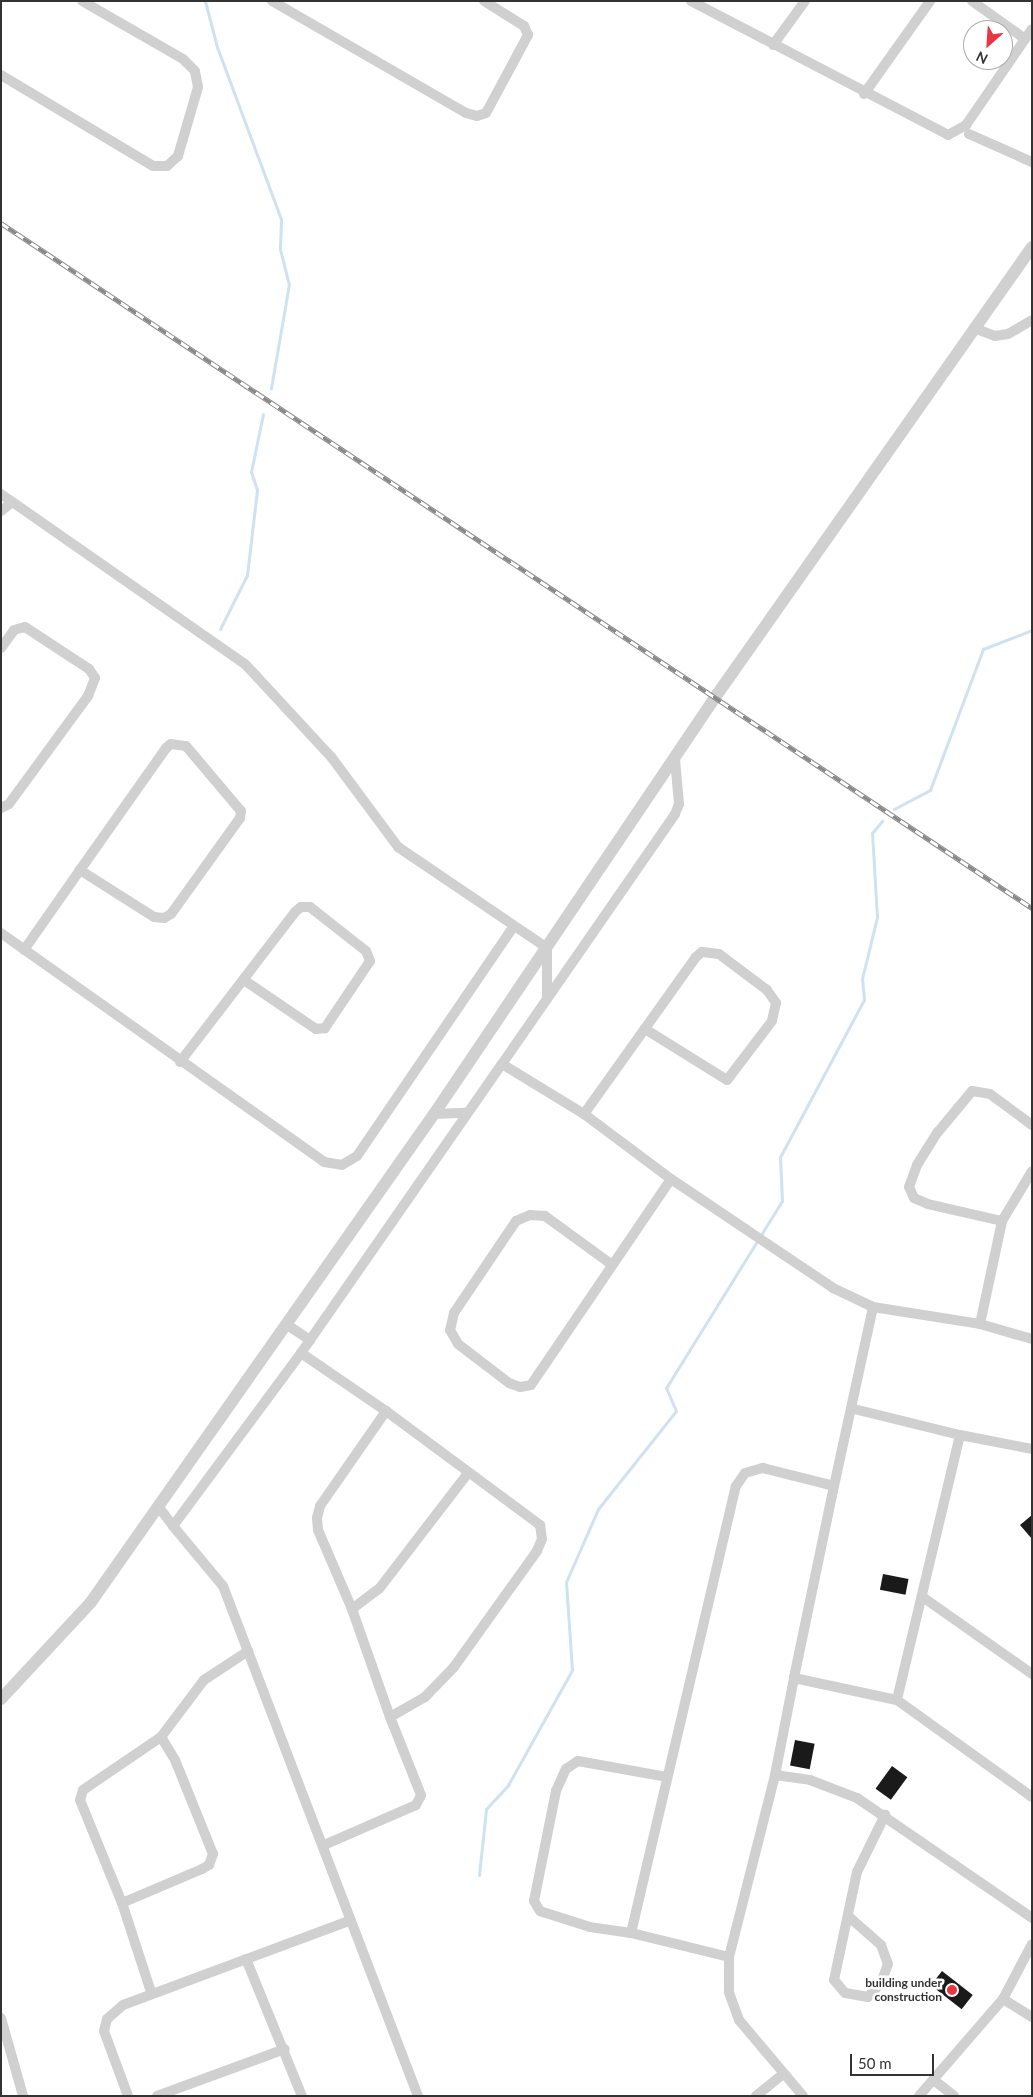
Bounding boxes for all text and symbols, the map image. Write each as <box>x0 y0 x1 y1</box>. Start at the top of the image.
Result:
north arrow <box>963 20 1013 70</box>
text: N <box>973 48 990 68</box>
place label: building under construction <box>865 1976 942 2004</box>
marker: building under construction <box>946 1984 958 1996</box>
scale bar <box>853 2044 937 2076</box>
text: 50 m <box>858 2054 892 2072</box>

